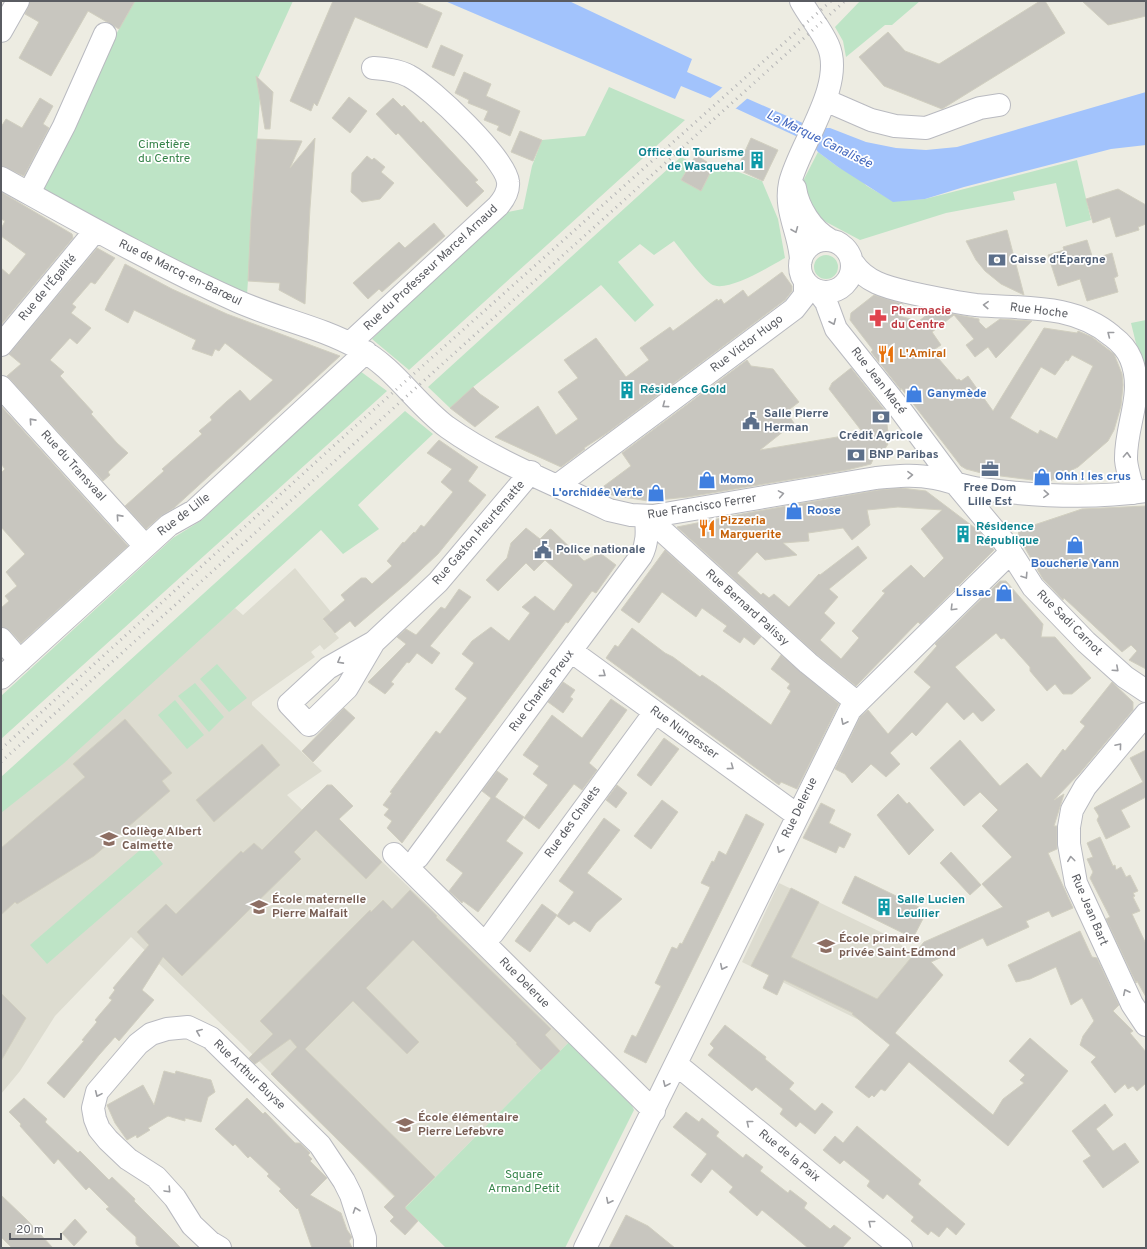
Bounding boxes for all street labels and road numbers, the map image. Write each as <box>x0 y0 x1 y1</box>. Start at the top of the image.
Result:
street label: Rue du Professeur Marcel Arnaud <box>360 201 502 335</box>
street label: Rue de Marcq-en-Barœul <box>116 236 244 310</box>
street label: Rue de l'Égalité <box>15 251 81 325</box>
street label: Rue Hoche <box>1009 299 1069 323</box>
street label: Rue Victor Hugo <box>707 311 787 377</box>
street label: Rue Jean Macé <box>847 344 909 418</box>
street label: Rue du Transvaal <box>37 427 109 505</box>
street label: Rue Gaston Heurtematte <box>429 477 529 589</box>
street label: Rue de Lille <box>154 490 214 540</box>
street label: Rue Francisco Ferrer <box>646 490 758 524</box>
street label: Rue Bernard Palissy <box>702 566 792 650</box>
street label: Rue Sadi Carnot <box>1033 587 1105 659</box>
street label: Rue Charles Preux <box>506 647 578 735</box>
street label: Rue Nungesser <box>646 703 722 764</box>
street label: Rue Delerue <box>778 775 822 841</box>
street label: Rue des Chalets <box>541 783 605 861</box>
street label: Rue Jean Bart <box>1067 872 1111 948</box>
street label: Rue Delerue <box>495 954 553 1012</box>
street label: Rue Arthur Buyse <box>209 1036 289 1114</box>
street label: Rue de la Paix <box>755 1126 823 1186</box>

